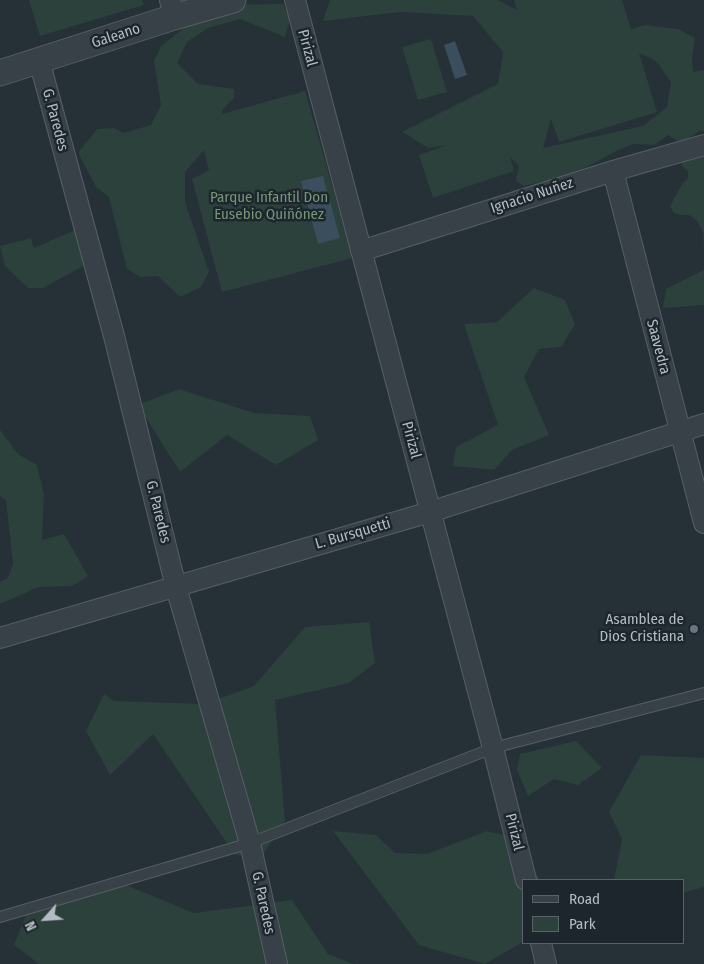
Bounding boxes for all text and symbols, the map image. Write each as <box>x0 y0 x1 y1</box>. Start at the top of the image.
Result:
street label: Galeano <box>89 20 143 52</box>
street label: Pirizal <box>293 28 321 68</box>
street label: G. Paredes <box>38 87 72 153</box>
street label: Ignacio Nuñez <box>488 174 576 218</box>
park label: Parque Infantil Don Eusebio Quiñónez <box>210 189 328 224</box>
street label: Saavedra <box>642 318 674 376</box>
street label: Pirizal <box>397 420 425 460</box>
street label: G. Paredes <box>142 479 174 545</box>
street label: L. Bursquetti <box>313 515 393 553</box>
place label: Asamblea de Dios Cristiana <box>600 611 684 646</box>
marker: Asamblea de Dios Cristiana <box>688 623 700 635</box>
street label: Pirizal <box>501 812 527 852</box>
street label: G. Paredes <box>248 870 278 936</box>
legend <box>522 879 684 944</box>
text: Road <box>569 890 600 908</box>
north arrow <box>20 894 70 944</box>
text: Park <box>569 915 596 933</box>
text: N <box>22 918 41 933</box>

